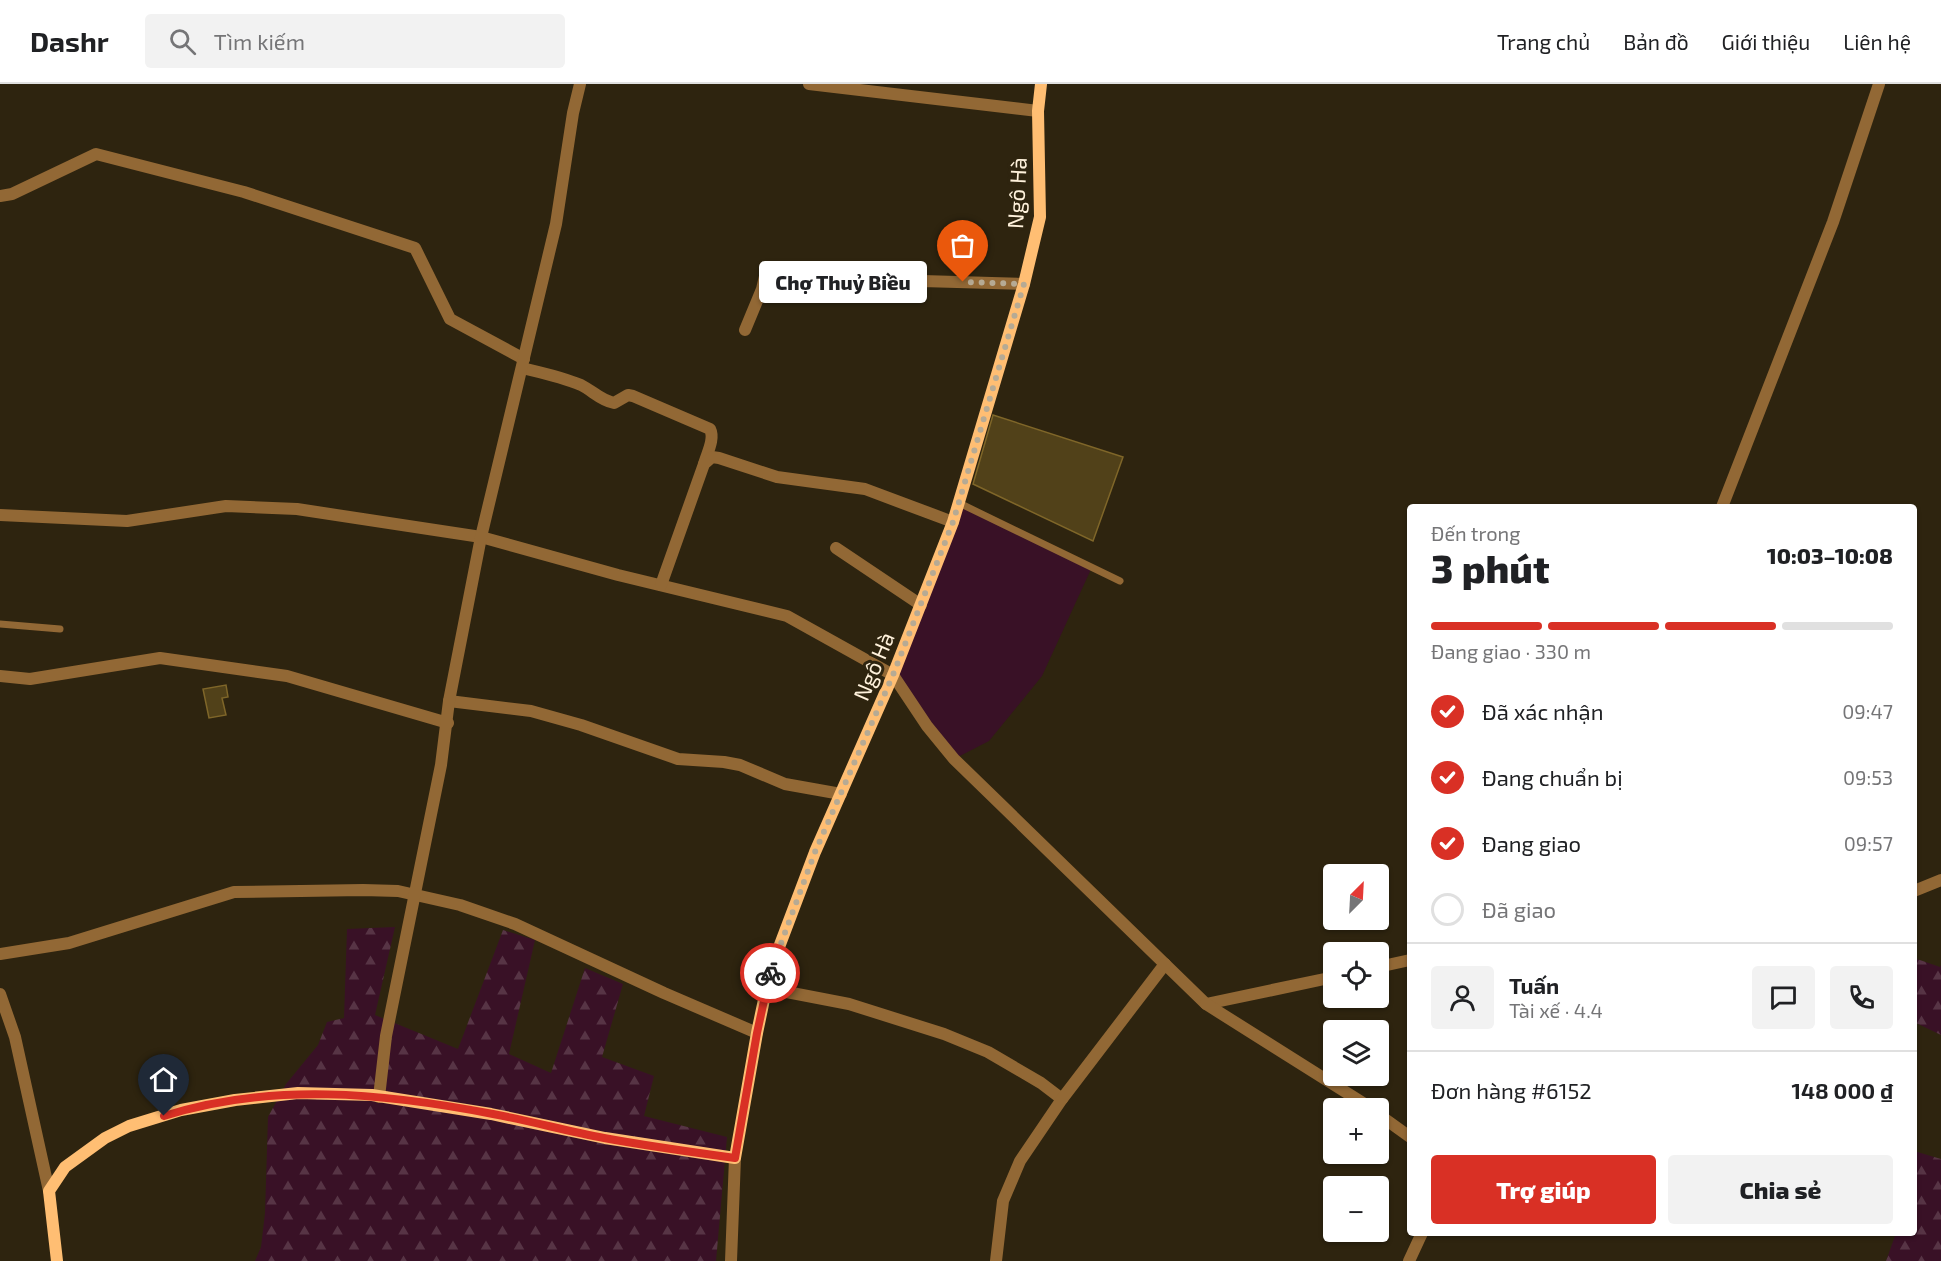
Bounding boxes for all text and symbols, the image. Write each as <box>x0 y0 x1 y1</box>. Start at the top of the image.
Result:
search box <box>145 14 565 68</box>
text: Dashr <box>30 24 109 58</box>
icon: search <box>166 25 199 58</box>
text: Tìm kiếm <box>214 28 305 54</box>
text: Trang chủ <box>1497 29 1590 54</box>
text: Bản đồ <box>1623 29 1689 54</box>
text: Giới thiệu <box>1722 29 1810 54</box>
text: Liên hệ <box>1843 29 1911 54</box>
street label: Ngô Hà <box>1001 156 1031 230</box>
pin <box>937 220 988 282</box>
icon: bag <box>946 229 979 262</box>
callout: Chợ Thuỷ Biều <box>759 261 927 303</box>
text: Chợ Thuỷ Biều <box>775 270 911 294</box>
text: Đến trong <box>1431 521 1520 545</box>
text: 10:03–10:08 <box>1767 542 1893 568</box>
text: 3 phút <box>1431 544 1550 591</box>
street label: Ngô Hà <box>847 628 899 704</box>
text: Đang giao · 330 m <box>1431 639 1591 663</box>
icon: check <box>1431 695 1464 728</box>
text: Đã xác nhận <box>1482 698 1604 724</box>
text: 09:47 <box>1842 699 1893 723</box>
icon: check <box>1431 761 1464 794</box>
text: Đang chuẩn bị <box>1482 764 1623 790</box>
text: 09:53 <box>1843 765 1893 789</box>
icon: check <box>1431 827 1464 860</box>
text: Đang giao <box>1482 830 1581 856</box>
text: 09:57 <box>1844 831 1893 855</box>
north arrow <box>1323 864 1389 930</box>
map controls <box>1323 864 1389 1242</box>
text: Đã giao <box>1482 896 1556 922</box>
button: locate <box>1323 942 1389 1008</box>
courier <box>740 943 800 1003</box>
icon: bike <box>754 957 787 990</box>
button: person <box>1431 966 1494 1029</box>
button: chat <box>1752 966 1815 1029</box>
button: phone <box>1830 966 1893 1029</box>
text: Tuấn <box>1509 972 1559 998</box>
text: Tài xế · 4.4 <box>1509 998 1603 1022</box>
button: layers <box>1323 1020 1389 1086</box>
pin <box>138 1054 189 1116</box>
icon: home <box>147 1063 180 1096</box>
text: Đơn hàng #6152 <box>1431 1077 1592 1103</box>
text: 148 000 ₫ <box>1792 1077 1893 1103</box>
button: + <box>1323 1098 1389 1164</box>
button: Trợ giúp <box>1431 1155 1656 1224</box>
button: Chia sẻ <box>1668 1155 1893 1224</box>
button: − <box>1323 1176 1389 1242</box>

